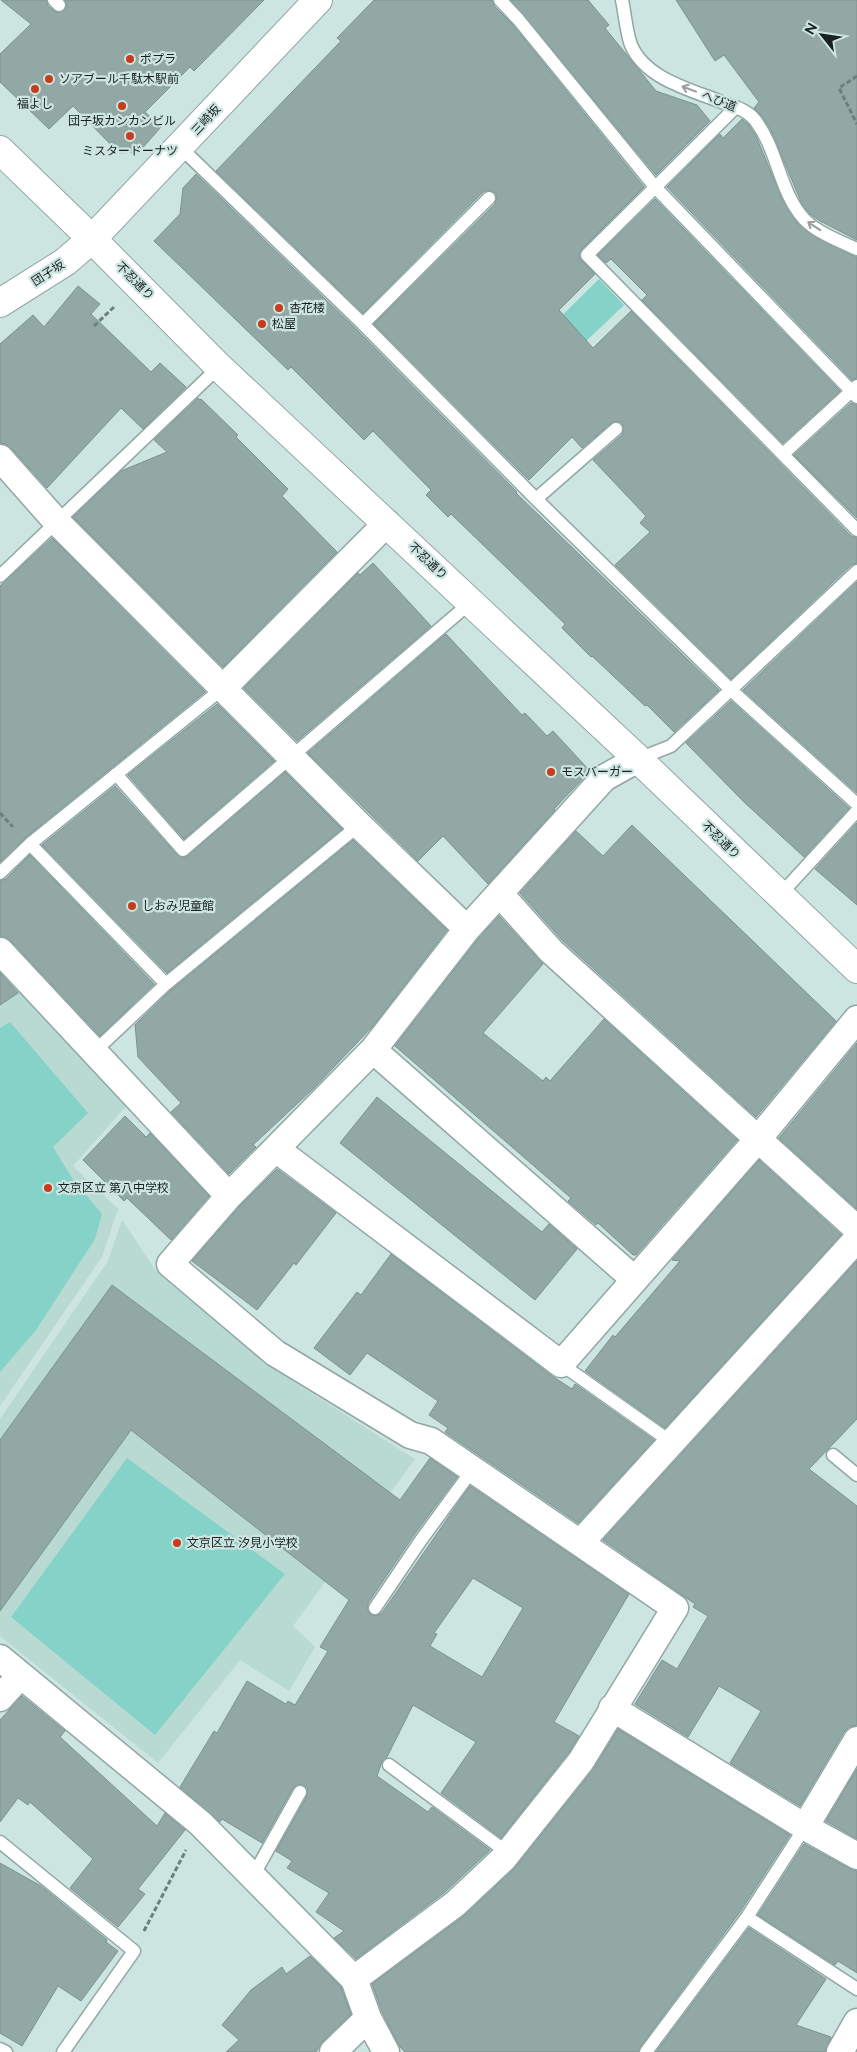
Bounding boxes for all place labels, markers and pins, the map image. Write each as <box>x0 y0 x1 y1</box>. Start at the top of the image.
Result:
place label: ポプラ <box>140 52 176 66</box>
marker: ポプラ <box>124 53 136 65</box>
place label: ソアブール千駄木駅前 <box>59 72 179 86</box>
marker: ソアブール千駄木駅前 <box>43 73 55 85</box>
marker: 福よし <box>29 83 41 95</box>
place label: 福よし <box>17 97 53 111</box>
marker: 団子坂カンカンビル <box>116 100 128 112</box>
place label: 団子坂カンカンビル <box>68 114 176 128</box>
marker: ミスタードーナツ <box>124 130 136 142</box>
place label: ミスタードーナツ <box>82 144 178 158</box>
place label: 杏花楼 <box>289 301 325 315</box>
marker: 杏花楼 <box>273 302 285 314</box>
place label: 松屋 <box>272 317 296 331</box>
marker: 松屋 <box>256 318 268 330</box>
place label: モスバーガー <box>561 765 633 779</box>
marker: モスバーガー <box>545 766 557 778</box>
place label: しおみ児童館 <box>142 899 214 913</box>
marker: しおみ児童館 <box>126 900 138 912</box>
place label: 文京区立 第八中学校 <box>58 1181 169 1195</box>
marker: 文京区立 第八中学校 <box>42 1182 54 1194</box>
place label: 文京区立 汐見小学校 <box>187 1536 298 1550</box>
marker: 文京区立 汐見小学校 <box>171 1537 183 1549</box>

